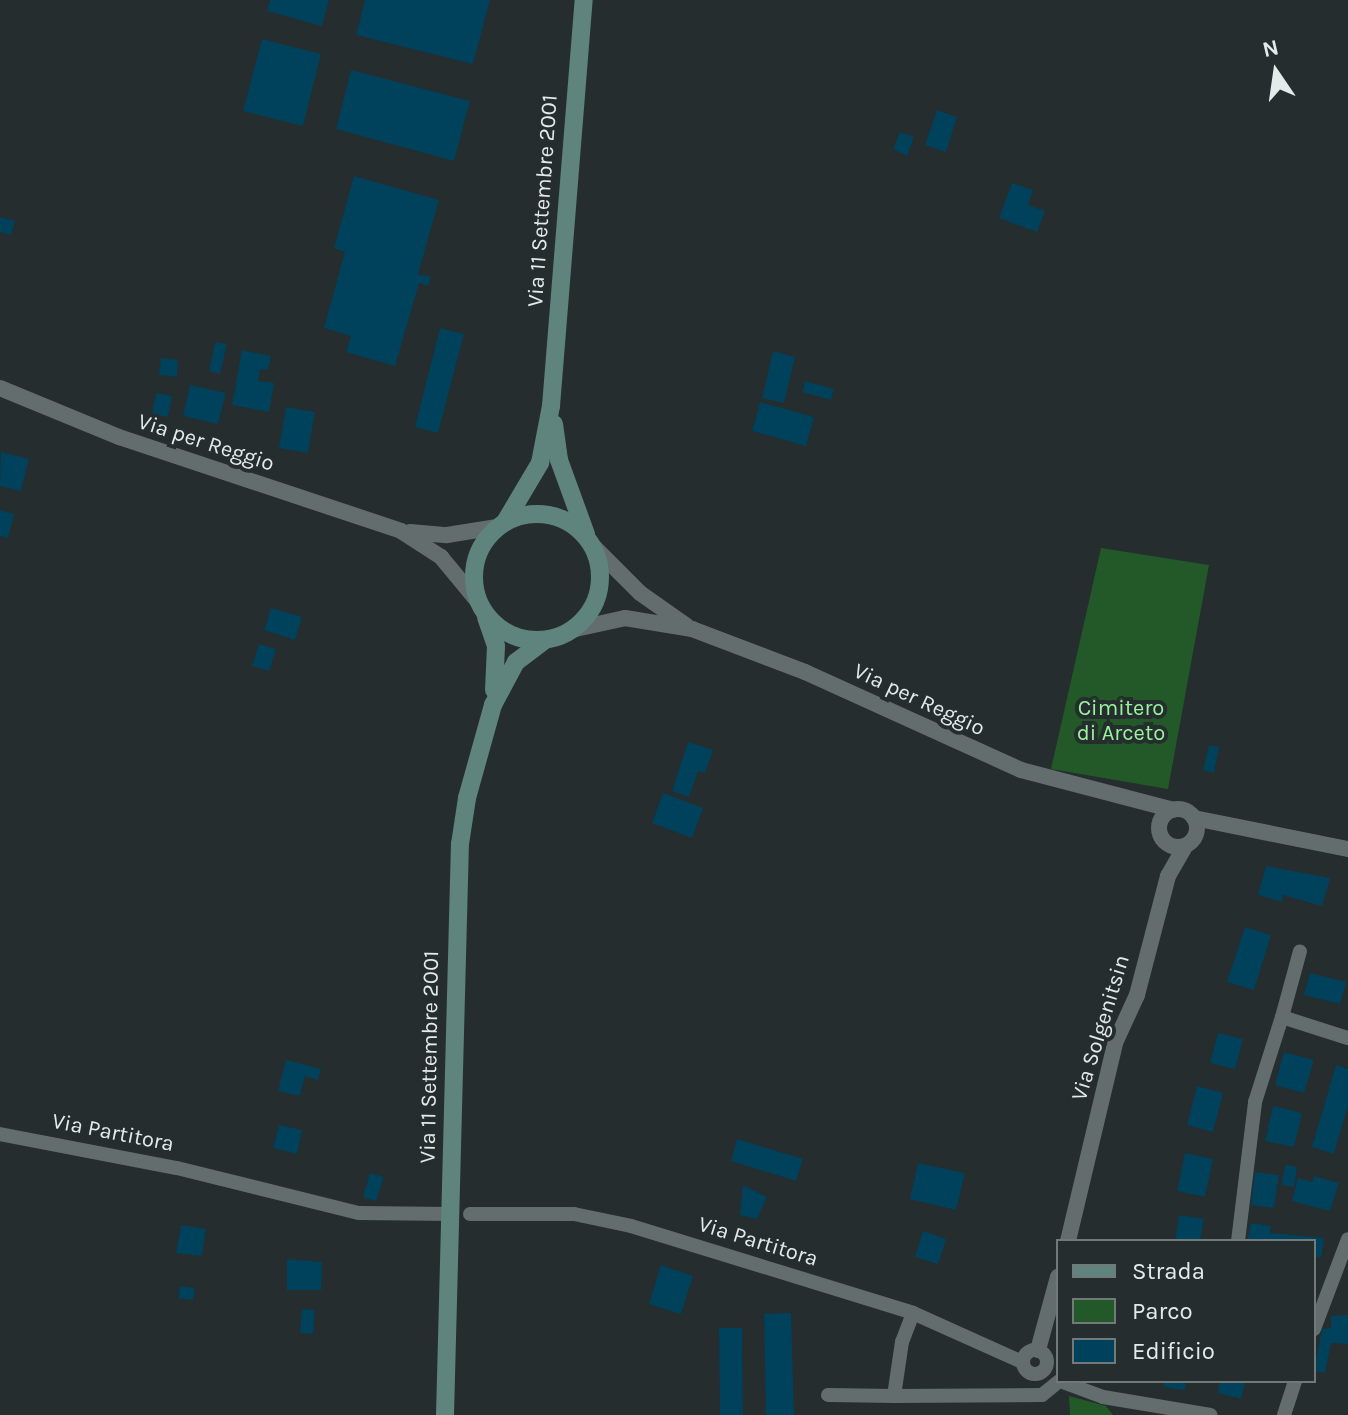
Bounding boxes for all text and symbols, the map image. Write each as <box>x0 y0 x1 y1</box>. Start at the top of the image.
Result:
north arrow <box>1236 32 1316 112</box>
text: N <box>1260 34 1281 63</box>
street label: Via 11 Settembre 2001 <box>522 94 564 308</box>
street label: Via per Reggio <box>134 409 278 477</box>
street label: Via per Reggio <box>849 658 989 742</box>
park label: Cimitero di Arceto <box>1077 695 1165 746</box>
street label: Via 11 Settembre 2001 <box>415 950 445 1164</box>
street label: Via Solgenitsin <box>1066 952 1136 1104</box>
street label: Via Partitora <box>50 1108 176 1158</box>
street label: Via Partitora <box>695 1211 821 1273</box>
legend <box>1056 1239 1316 1383</box>
text: Strada <box>1132 1257 1205 1285</box>
text: Parco <box>1132 1297 1193 1325</box>
text: Edificio <box>1132 1337 1215 1365</box>

